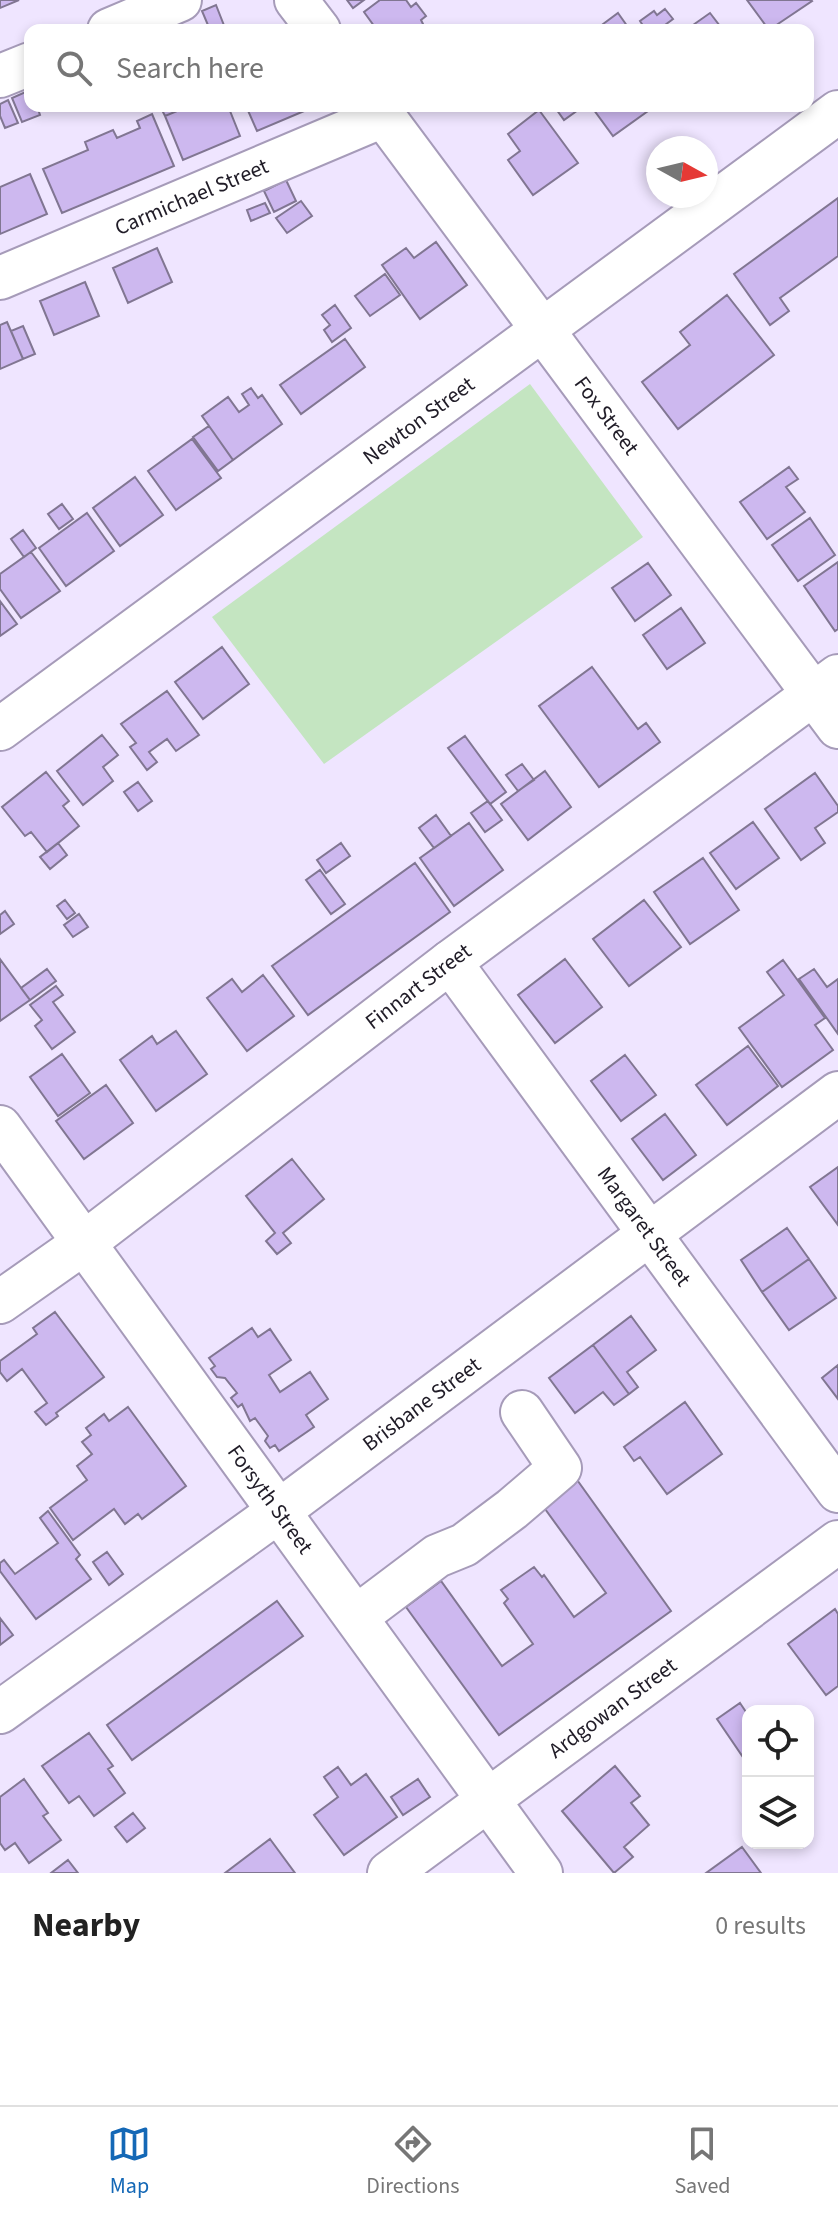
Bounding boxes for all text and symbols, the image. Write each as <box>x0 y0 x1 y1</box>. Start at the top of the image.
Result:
search box <box>24 24 814 112</box>
icon: search <box>52 46 96 90</box>
text: Search here <box>116 47 264 90</box>
north arrow <box>646 136 718 208</box>
street label: Carmichael Street <box>110 150 274 244</box>
street label: Newton Street <box>356 368 482 473</box>
street label: Fox Street <box>566 369 647 462</box>
street label: Finnart Street <box>358 935 478 1038</box>
street label: Margaret Street <box>589 1160 699 1293</box>
street label: Brisbane Street <box>356 1349 488 1459</box>
street label: Forsyth Street <box>219 1438 321 1561</box>
street label: Ardgowan Street <box>542 1650 684 1766</box>
map controls <box>742 1705 814 1849</box>
button: locate <box>742 1705 814 1777</box>
button: layers <box>742 1777 814 1849</box>
text: Nearby <box>32 1901 140 1950</box>
text: 0 results <box>715 1907 806 1944</box>
tab: Map <box>107 2122 151 2202</box>
tab: Directions <box>366 2122 459 2202</box>
tab: Saved <box>674 2122 731 2202</box>

